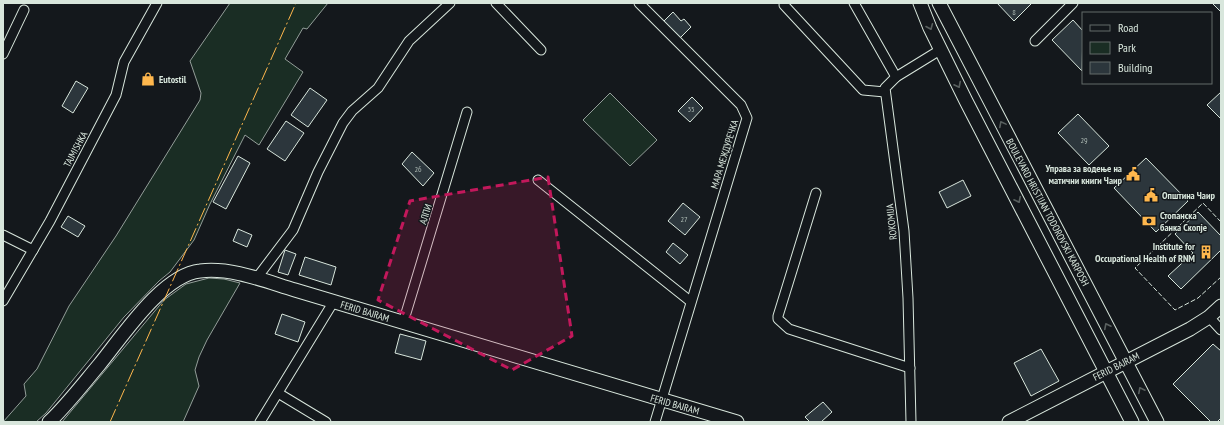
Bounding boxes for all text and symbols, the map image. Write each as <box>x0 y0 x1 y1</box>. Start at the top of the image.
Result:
house number: 8 <box>1012 7 1016 17</box>
legend <box>1082 12 1212 84</box>
text: Road <box>1118 20 1138 35</box>
one-way arrow <box>925 23 933 30</box>
text: Park <box>1118 40 1136 55</box>
text: Building <box>1118 60 1153 75</box>
shop icon: Eutostil <box>140 71 156 87</box>
place label: Eutostil <box>159 73 187 86</box>
one-way arrow <box>953 81 961 88</box>
house number: 35 <box>687 104 695 114</box>
street label: МАРА МЕЖДУРЕЧКА <box>708 118 741 190</box>
one-way arrow <box>999 121 1007 128</box>
street label: TAJMISHKA <box>61 129 90 169</box>
house number: 29 <box>1080 135 1088 145</box>
street label: BOULEVARD HRISTIJAN TODOROVSKI KARPOSH <box>1003 136 1092 288</box>
place label: Управа за водење на матични книги Чаир <box>1044 162 1123 187</box>
house number: 26 <box>414 164 422 174</box>
public building icon: Управа за водење на матични книги Чаир <box>1125 166 1141 182</box>
public building icon: Општина Чаир <box>1143 187 1159 203</box>
place label: Општина Чаир <box>1162 189 1215 202</box>
one-way arrow <box>1013 196 1021 203</box>
street label: АЛПИ <box>416 202 435 226</box>
street label: ROKOMIJA <box>883 203 900 241</box>
place label: Стопанска банка Скопје <box>1160 209 1207 234</box>
bank icon: Стопанска банка Скопје <box>1141 213 1157 229</box>
house number: 27 <box>680 214 688 224</box>
place label: Institute for Occupational Health of RNM <box>1095 240 1195 265</box>
building icon: Institute for Occupational Health of RNM <box>1198 244 1214 260</box>
street label: FERID BAJRAM <box>339 298 391 325</box>
one-way arrow <box>1105 323 1112 331</box>
street label: FERID BAJRAM <box>1091 349 1142 384</box>
one-way arrow <box>1138 387 1145 394</box>
street label: FERID BAJRAM <box>649 391 701 418</box>

